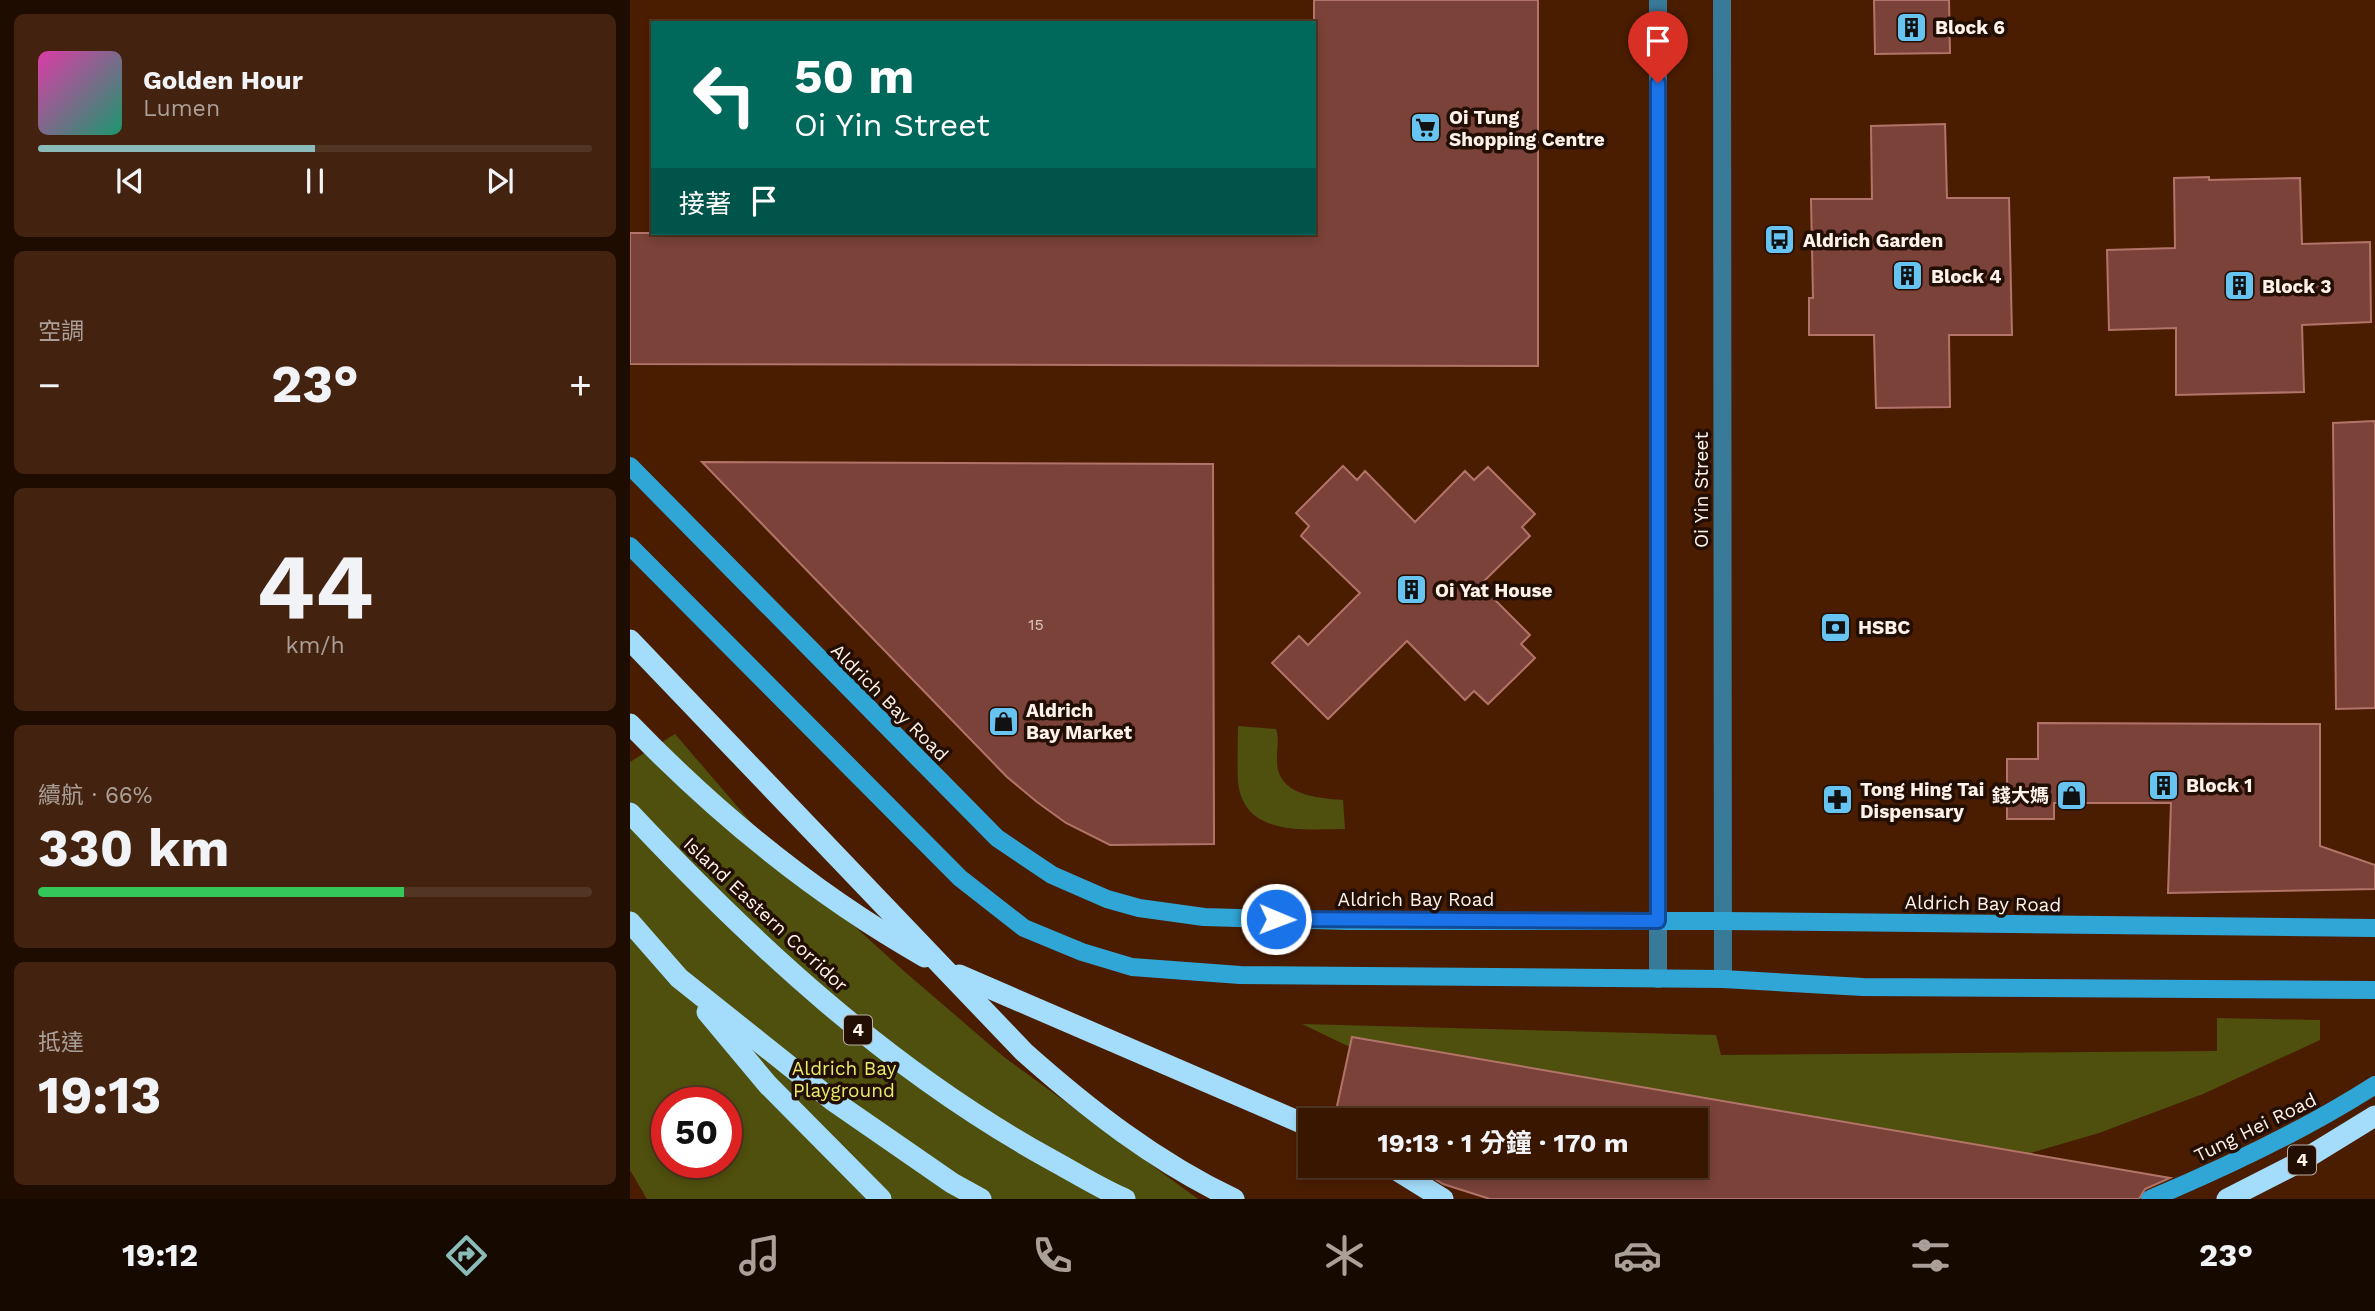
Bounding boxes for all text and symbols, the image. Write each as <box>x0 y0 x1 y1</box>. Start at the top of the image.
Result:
building icon: Block 6 <box>1895 10 1929 44</box>
pin <box>1628 11 1688 83</box>
place label: Block 6 <box>1935 16 2005 39</box>
icon: arrive <box>1639 22 1677 60</box>
text: 50 m <box>794 47 914 105</box>
icon: left <box>679 49 770 140</box>
text: Golden Hour <box>143 65 303 95</box>
text: Lumen <box>143 95 220 122</box>
text: Oi Yin Street <box>794 106 990 144</box>
place label: Oi Tung Shopping Centre <box>1449 106 1605 151</box>
supermarket icon: Oi Tung Shopping Centre <box>1409 111 1443 145</box>
icon: previous <box>111 162 149 200</box>
icon: pause <box>296 162 334 200</box>
icon: next <box>481 162 519 200</box>
icon: arrive <box>745 182 783 220</box>
text: 接著 <box>679 189 731 219</box>
bus stop icon: Aldrich Garden <box>1763 223 1797 257</box>
place label: Aldrich Garden <box>1803 229 1943 252</box>
building icon: Block 4 <box>1891 259 1925 293</box>
place label: Block 4 <box>1931 265 2002 288</box>
building icon: Block 3 <box>2222 269 2256 303</box>
place label: Block 3 <box>2262 275 2332 298</box>
text: 空調 <box>38 318 84 345</box>
text: 23° <box>271 354 359 415</box>
text: − <box>38 363 61 407</box>
text: + <box>569 363 592 407</box>
street label: Oi Yin Street <box>1690 432 1713 548</box>
text: 44 <box>256 533 374 640</box>
building icon: Oi Yat House <box>1395 573 1429 607</box>
place label: Oi Yat House <box>1435 579 1553 602</box>
bank icon: HSBC <box>1818 610 1852 644</box>
house number: 15 <box>1028 615 1044 634</box>
place label: HSBC <box>1858 616 1910 639</box>
text: km/h <box>285 632 345 659</box>
street label: Aldrich Bay Road <box>826 639 953 766</box>
place label: Aldrich Bay Market <box>1026 699 1133 744</box>
shop icon: Aldrich Bay Market <box>986 704 1020 738</box>
building icon: Block 1 <box>2146 768 2180 802</box>
place label: Block 1 <box>2186 774 2252 797</box>
place label: Tong Hing Tai Dispensary <box>1860 778 1984 823</box>
shop icon: 錢大媽 <box>2055 778 2089 812</box>
text: 續航 · 66% <box>38 782 153 809</box>
pharmacy icon: Tong Hing Tai Dispensary <box>1820 783 1854 817</box>
place label: 錢大媽 <box>1992 784 2049 807</box>
text: 330 km <box>38 818 229 879</box>
street label: Island Eastern Corridor <box>679 832 853 997</box>
position arrow <box>1239 882 1313 956</box>
street label: Aldrich Bay Road <box>1338 888 1494 911</box>
street label: Aldrich Bay Road <box>1904 891 2062 916</box>
road number: 4 <box>844 1015 872 1044</box>
text: 抵達 <box>38 1029 84 1056</box>
park label: Aldrich Bay Playground <box>792 1057 896 1102</box>
text: 19:13 <box>38 1065 161 1126</box>
speed limit sign: 50 <box>651 1087 742 1178</box>
street label: Tung Hei Road <box>2190 1088 2320 1167</box>
text: 19:13 · 1 分鐘 · 170 m <box>1378 1128 1628 1158</box>
road number: 4 <box>2288 1146 2316 1175</box>
icon: directions <box>442 1231 491 1280</box>
icon: music <box>735 1231 784 1280</box>
icon: phone <box>1028 1231 1077 1280</box>
icon: climate <box>1320 1231 1369 1280</box>
icon: car <box>1613 1231 1662 1280</box>
icon: filters <box>1906 1231 1955 1280</box>
text: 19:12 <box>122 1236 198 1274</box>
text: 23° <box>2199 1236 2253 1274</box>

